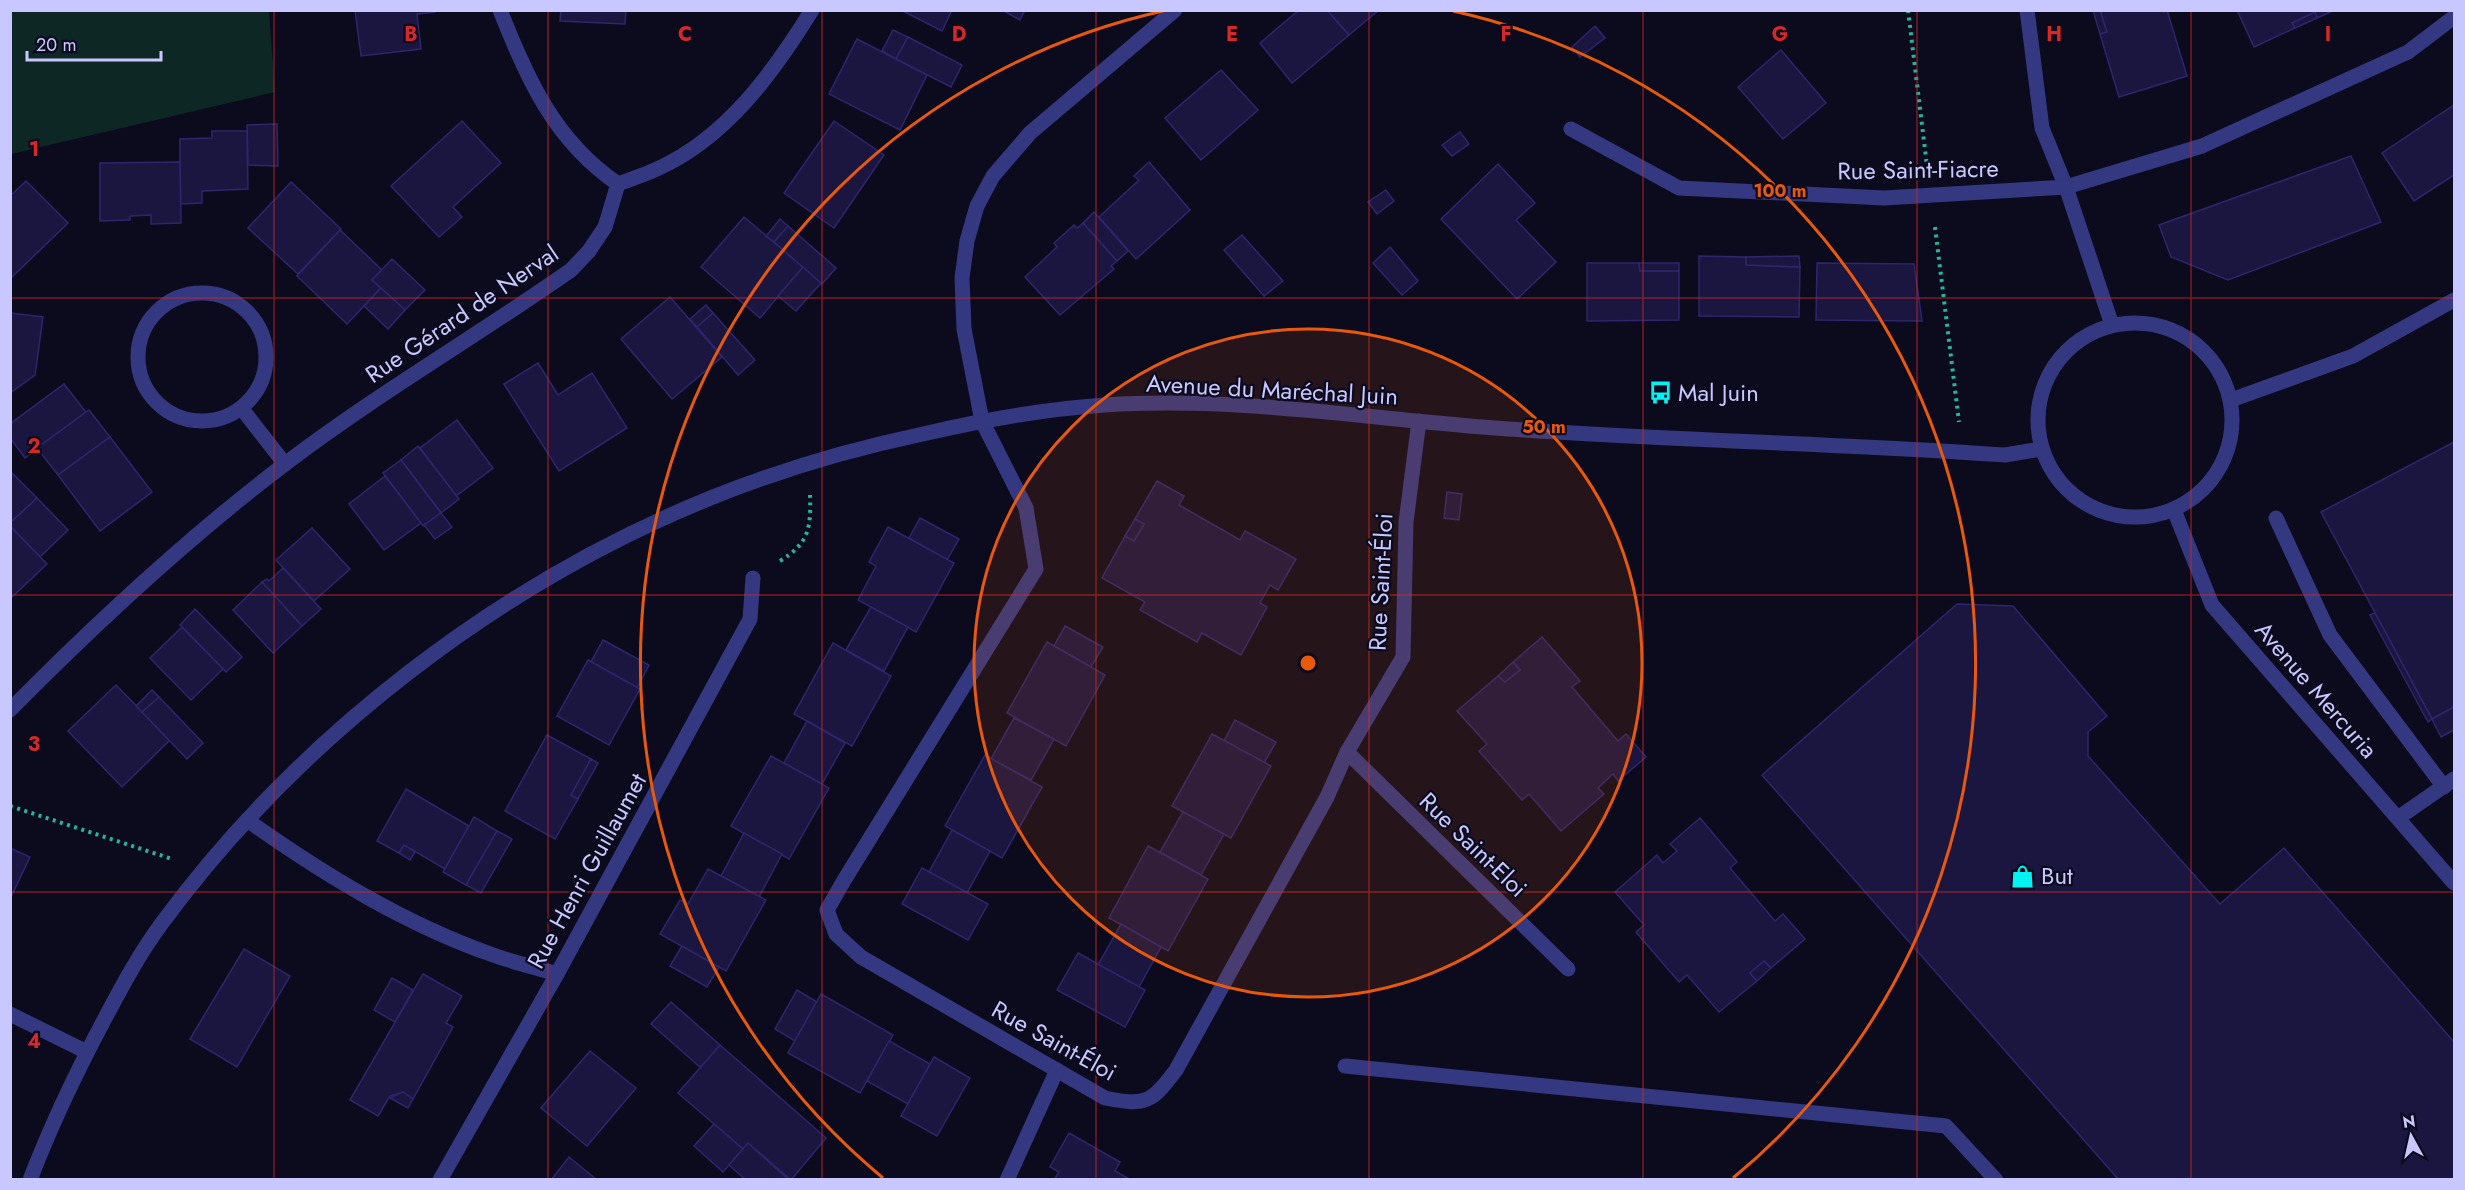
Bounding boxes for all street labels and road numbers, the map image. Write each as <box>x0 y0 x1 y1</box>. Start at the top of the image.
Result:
street label: Rue Saint-Fiacre <box>1837 151 1999 188</box>
street label: Rue Gérard de Nerval <box>358 236 565 391</box>
street label: Avenue du Maréchal Juin <box>1145 365 1399 414</box>
street label: Rue Saint-Éloi <box>1359 512 1402 652</box>
street label: Avenue Mercuria <box>2247 613 2386 766</box>
street label: Rue Henri Guillaumet <box>518 766 655 975</box>
street label: Rue Saint-Eloi <box>1412 784 1535 905</box>
street label: Rue Saint-Éloi <box>985 992 1123 1089</box>

